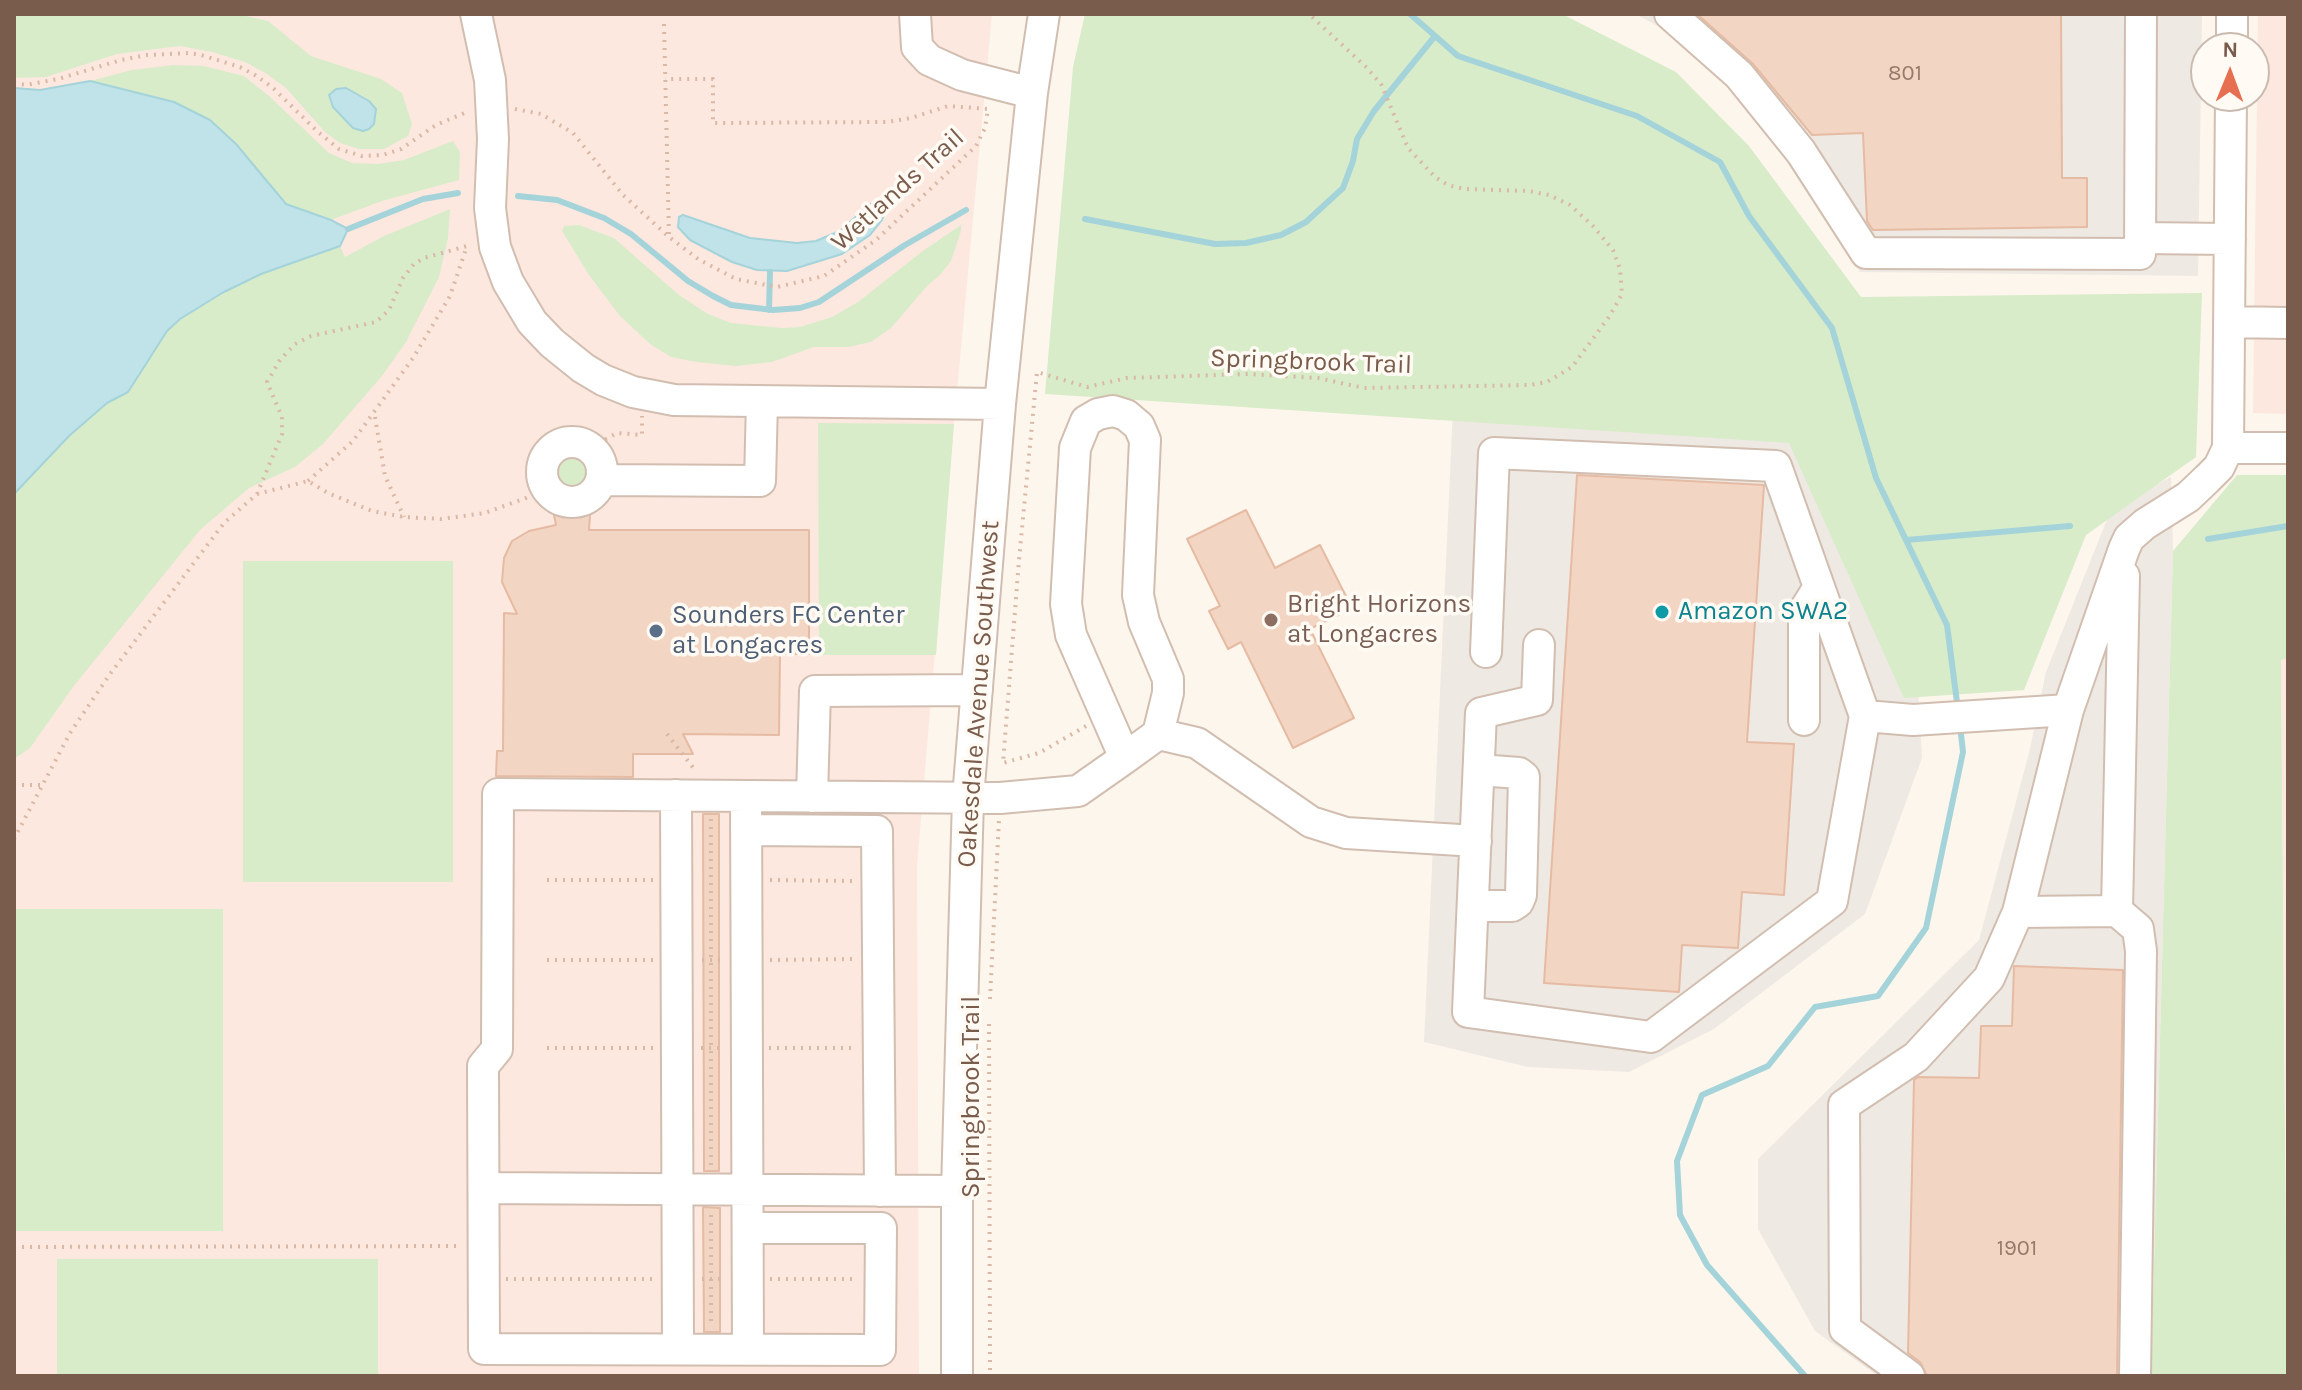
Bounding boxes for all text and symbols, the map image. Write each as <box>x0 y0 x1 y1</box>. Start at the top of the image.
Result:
north arrow <box>2190 32 2270 112</box>
text: N <box>2222 37 2239 63</box>
house number: 801 <box>1888 61 1922 87</box>
street label: Wetlands Trail <box>825 122 971 258</box>
street label: Springbrook Trail <box>1209 343 1413 381</box>
street label: Oakesdale Avenue Southwest <box>951 519 1007 869</box>
place label: Bright Horizons at Longacres <box>1287 589 1471 650</box>
place label: Amazon SWA2 <box>1678 596 1848 628</box>
place label: Sounders FC Center at Longacres <box>672 600 905 662</box>
marker: Amazon SWA2 <box>1653 603 1671 621</box>
marker: Bright Horizons at Longacres <box>1262 611 1280 629</box>
marker: Sounders FC Center at Longacres <box>647 622 665 640</box>
street label: Springbrook Trail <box>956 996 988 1198</box>
house number: 1901 <box>1997 1236 2037 1262</box>

